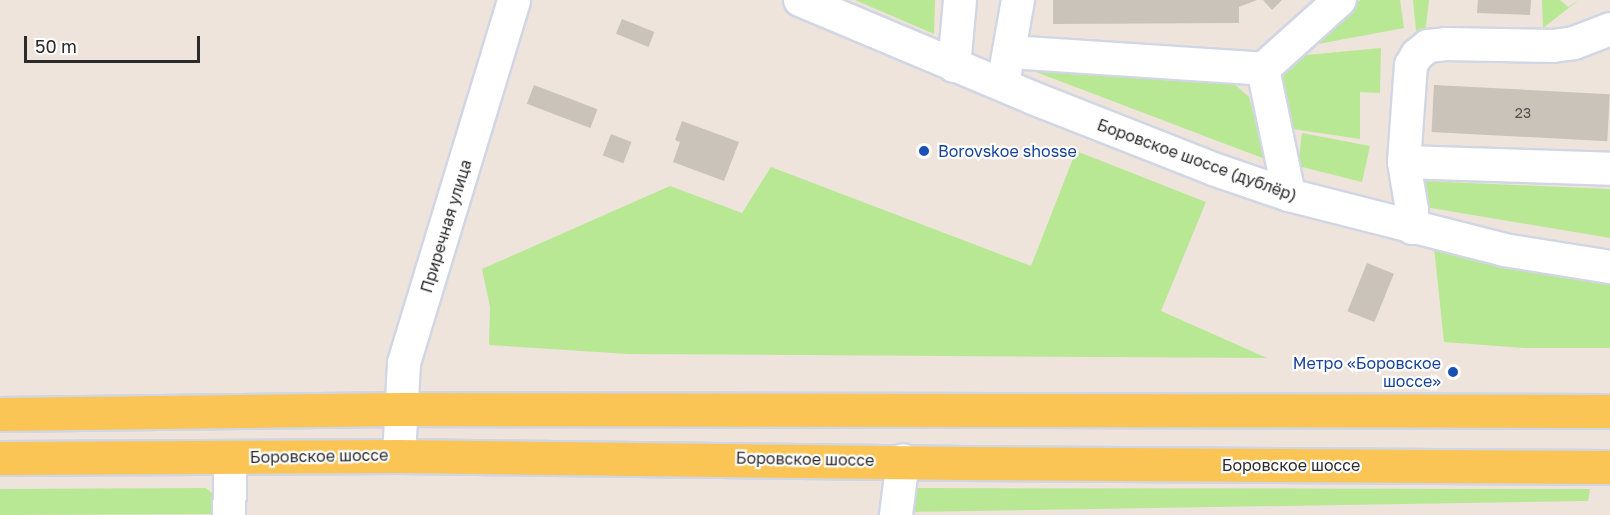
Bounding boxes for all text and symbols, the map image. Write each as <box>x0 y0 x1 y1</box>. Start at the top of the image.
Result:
scale bar <box>27 24 202 62</box>
text: 50 m <box>35 35 77 57</box>
house number: 23 <box>1515 105 1531 121</box>
street label: Боровское шоссе (дублёр) <box>1095 115 1299 205</box>
place label: Borovskoe shosse <box>938 141 1077 161</box>
marker: Borovskoe shosse <box>915 142 933 160</box>
street label: Приречная улица <box>417 157 475 295</box>
place label: Метро «Боровское шоссе» <box>1293 353 1441 391</box>
marker: Метро «Боровское шоссе» <box>1446 365 1460 379</box>
street label: Боровское шоссе <box>250 445 388 467</box>
street label: Боровское шоссе <box>736 448 874 470</box>
street label: Боровское шоссе <box>1222 455 1360 475</box>

